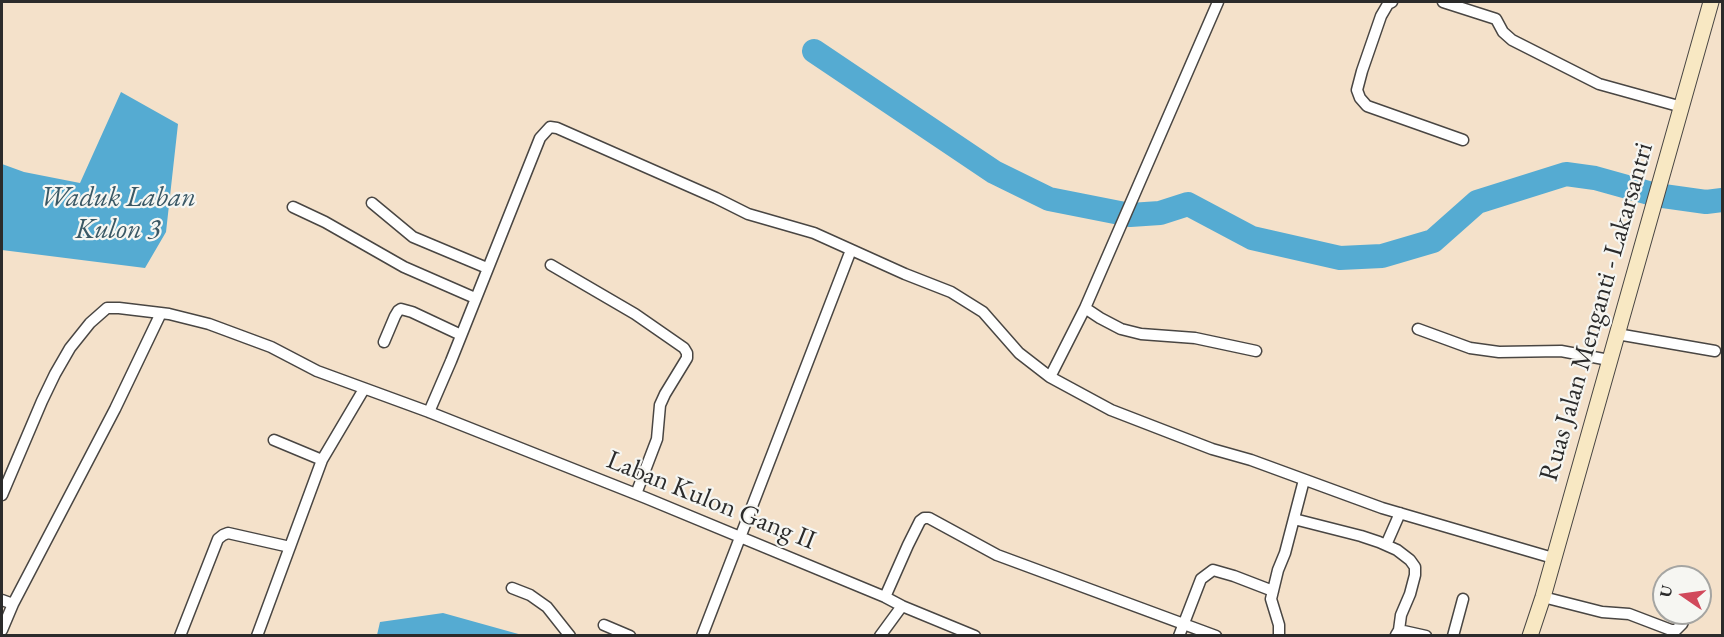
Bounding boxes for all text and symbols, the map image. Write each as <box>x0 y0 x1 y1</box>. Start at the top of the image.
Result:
street label: Ruas Jalan Menganti - Lakarsantri <box>1533 139 1661 485</box>
water label: Waduk Laban Kulon 3 <box>40 181 196 247</box>
street label: Laban Kulon Gang II <box>602 444 820 558</box>
north arrow <box>1652 565 1712 625</box>
text: U <box>1654 583 1677 599</box>

